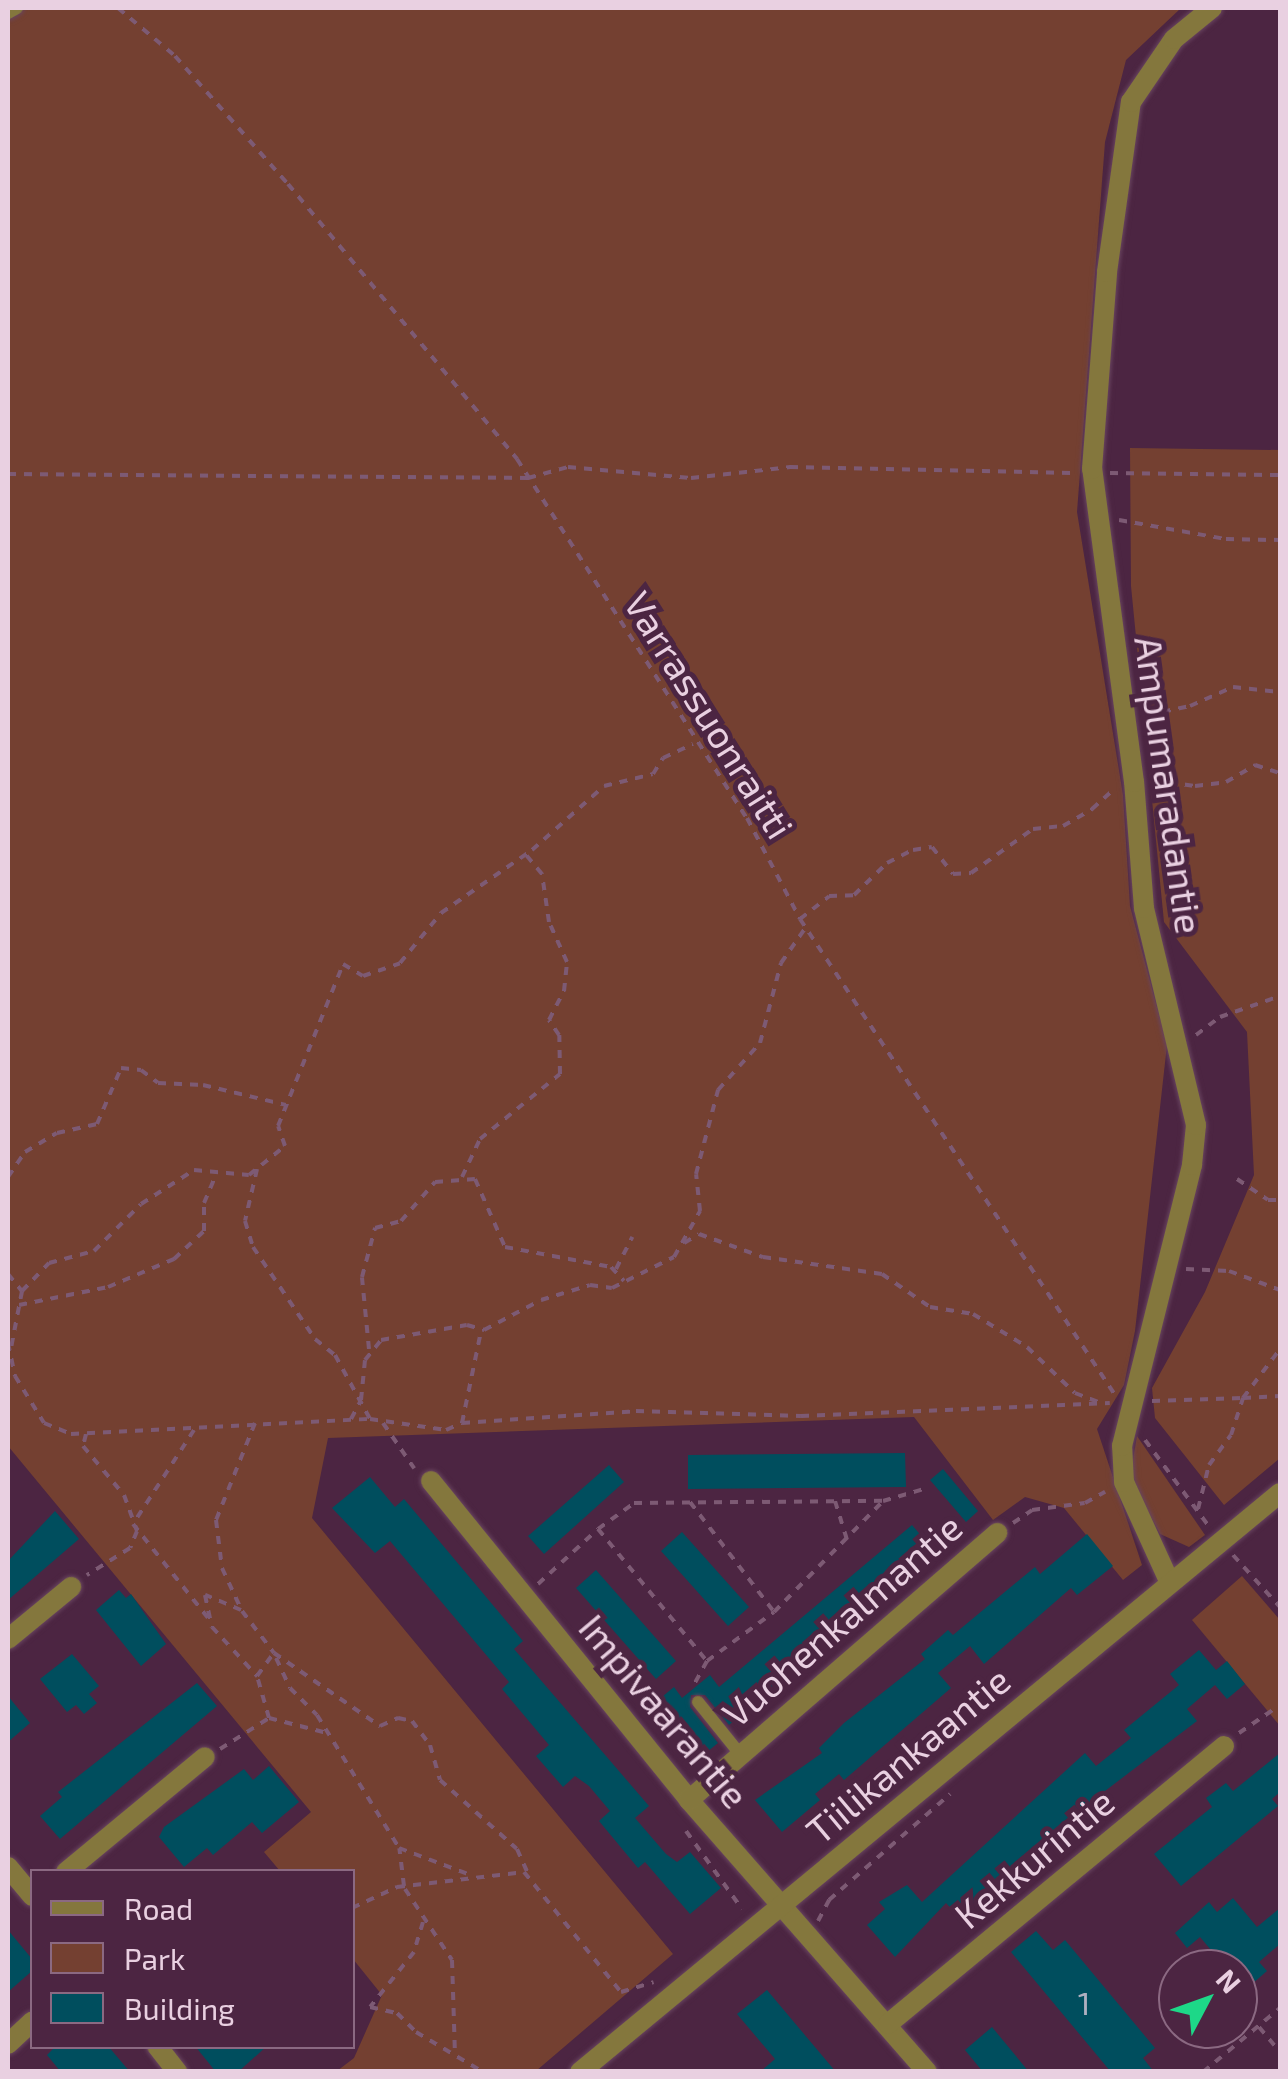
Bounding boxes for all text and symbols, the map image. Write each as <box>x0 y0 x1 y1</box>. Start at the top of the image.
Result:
street label: Varrassuonraitti <box>615 583 803 847</box>
street label: Ampumaradantie <box>1126 633 1212 937</box>
street label: Vuohenkalmantie <box>713 1504 971 1736</box>
street label: Impivaarantie <box>570 1605 758 1817</box>
street label: Tiilikankaantie <box>797 1657 1019 1853</box>
street label: Kekkurintie <box>945 1778 1123 1938</box>
legend <box>30 1869 355 2049</box>
text: Road <box>124 1890 193 1926</box>
text: Park <box>124 1940 185 1976</box>
north arrow <box>1158 1949 1258 2049</box>
text: N <box>1210 1962 1249 1999</box>
house number: 1 <box>1078 1983 1090 2021</box>
text: Building <box>124 1990 235 2026</box>

